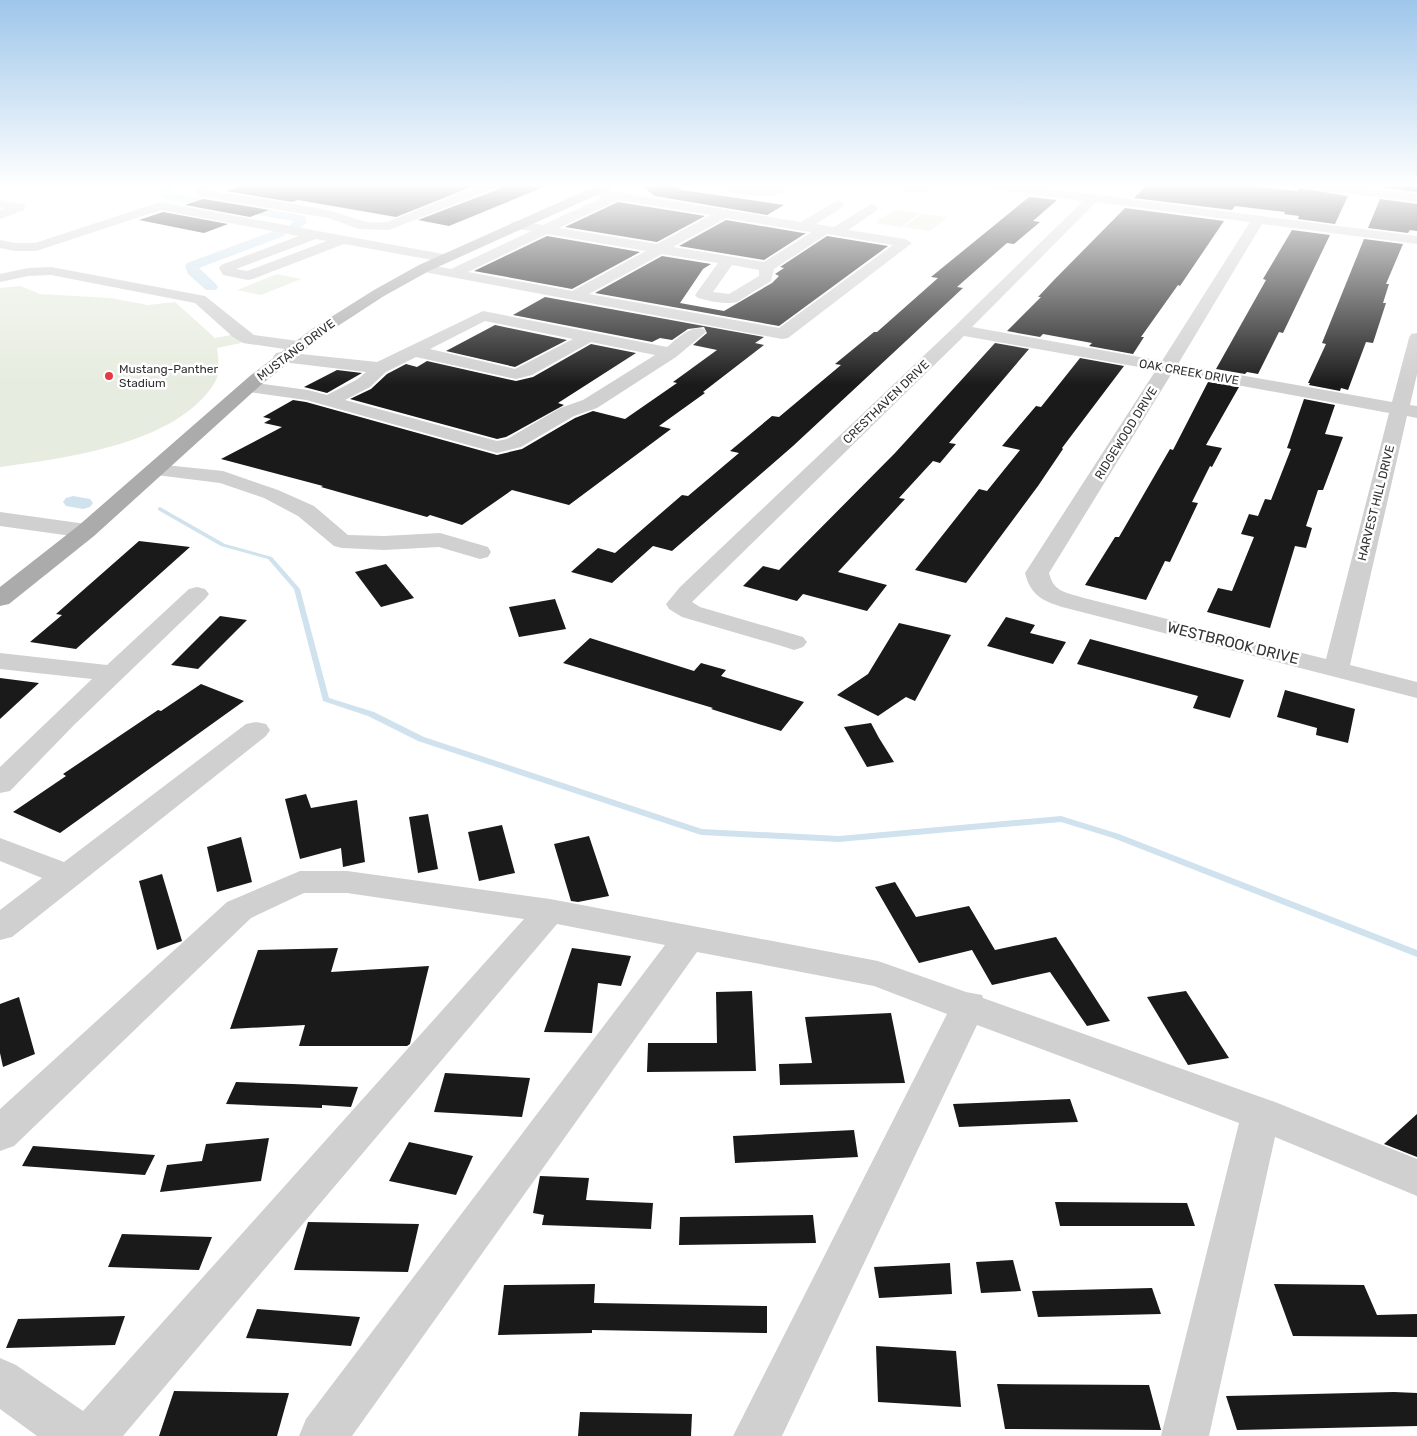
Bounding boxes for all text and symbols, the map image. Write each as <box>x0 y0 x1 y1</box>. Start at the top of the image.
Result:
street label: MUSTANG DRIVE <box>254 316 338 384</box>
street label: OAK CREEK DRIVE <box>1138 356 1240 388</box>
street label: CRESTHAVEN DRIVE <box>840 357 932 447</box>
place label: Mustang-Panther Stadium <box>119 362 218 390</box>
marker: Mustang-Panther Stadium <box>103 370 115 382</box>
street label: RIDGEWOOD DRIVE <box>1092 384 1160 482</box>
street label: HARVEST HILL DRIVE <box>1355 444 1397 562</box>
street label: WESTBROOK DRIVE <box>1165 618 1301 668</box>

